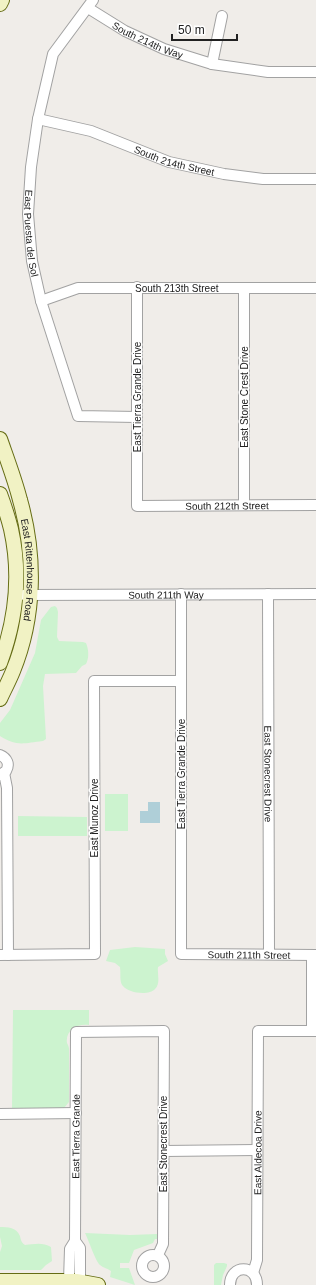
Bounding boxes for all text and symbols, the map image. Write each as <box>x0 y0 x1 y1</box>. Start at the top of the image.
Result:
scale bar <box>172 16 237 42</box>
street label: South 214th Way <box>110 19 184 61</box>
text: 50 m <box>178 23 205 37</box>
street label: South 214th Street <box>132 144 216 178</box>
street label: East Puesta del Sol <box>22 189 40 278</box>
street label: South 213th Street <box>135 283 219 294</box>
street label: East Tierra Grande Drive <box>132 341 143 452</box>
street label: East Stone Crest Drive <box>239 346 250 448</box>
street label: South 212th Street <box>185 500 269 512</box>
street label: East Rittenhouse Road <box>19 518 36 622</box>
street label: South 211th Way <box>128 589 204 601</box>
street label: East Tierra Grande Drive <box>176 718 187 829</box>
street label: East Stonecrest Drive <box>262 726 274 823</box>
street label: East Munoz Drive <box>89 778 100 857</box>
street label: South 211th Street <box>208 949 291 961</box>
street label: East Tierra Grande <box>70 1094 82 1179</box>
street label: East Stonecrest Drive <box>158 1095 169 1192</box>
street label: East Aldecoa Drive <box>252 1110 264 1195</box>

